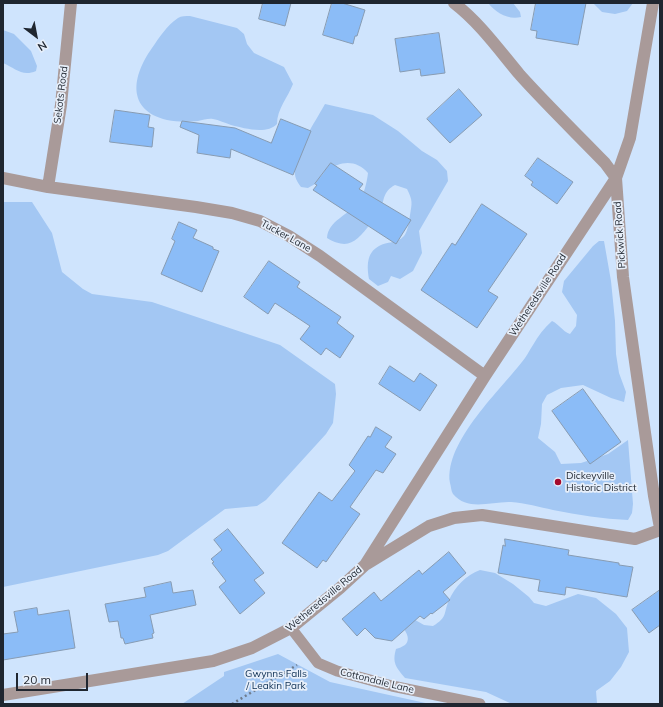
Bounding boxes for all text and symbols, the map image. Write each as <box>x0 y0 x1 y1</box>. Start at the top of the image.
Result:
north arrow <box>16 16 56 56</box>
text: N <box>35 38 50 54</box>
street label: Sekots Road <box>52 66 70 124</box>
street label: Pickwick Road <box>612 201 628 269</box>
street label: Tucker Lane <box>259 217 313 255</box>
street label: Wetheredsville Road <box>507 252 569 338</box>
place label: Dickeyville Historic District <box>566 470 636 494</box>
marker: Dickeyville Historic District <box>553 477 563 487</box>
street label: Wetheredsville Road <box>284 564 364 634</box>
scale bar <box>18 665 90 691</box>
street label: Cottondale Lane <box>339 666 415 696</box>
park label: Gwynns Falls / Leakin Park <box>245 668 307 692</box>
text: 20 m <box>23 672 51 687</box>

